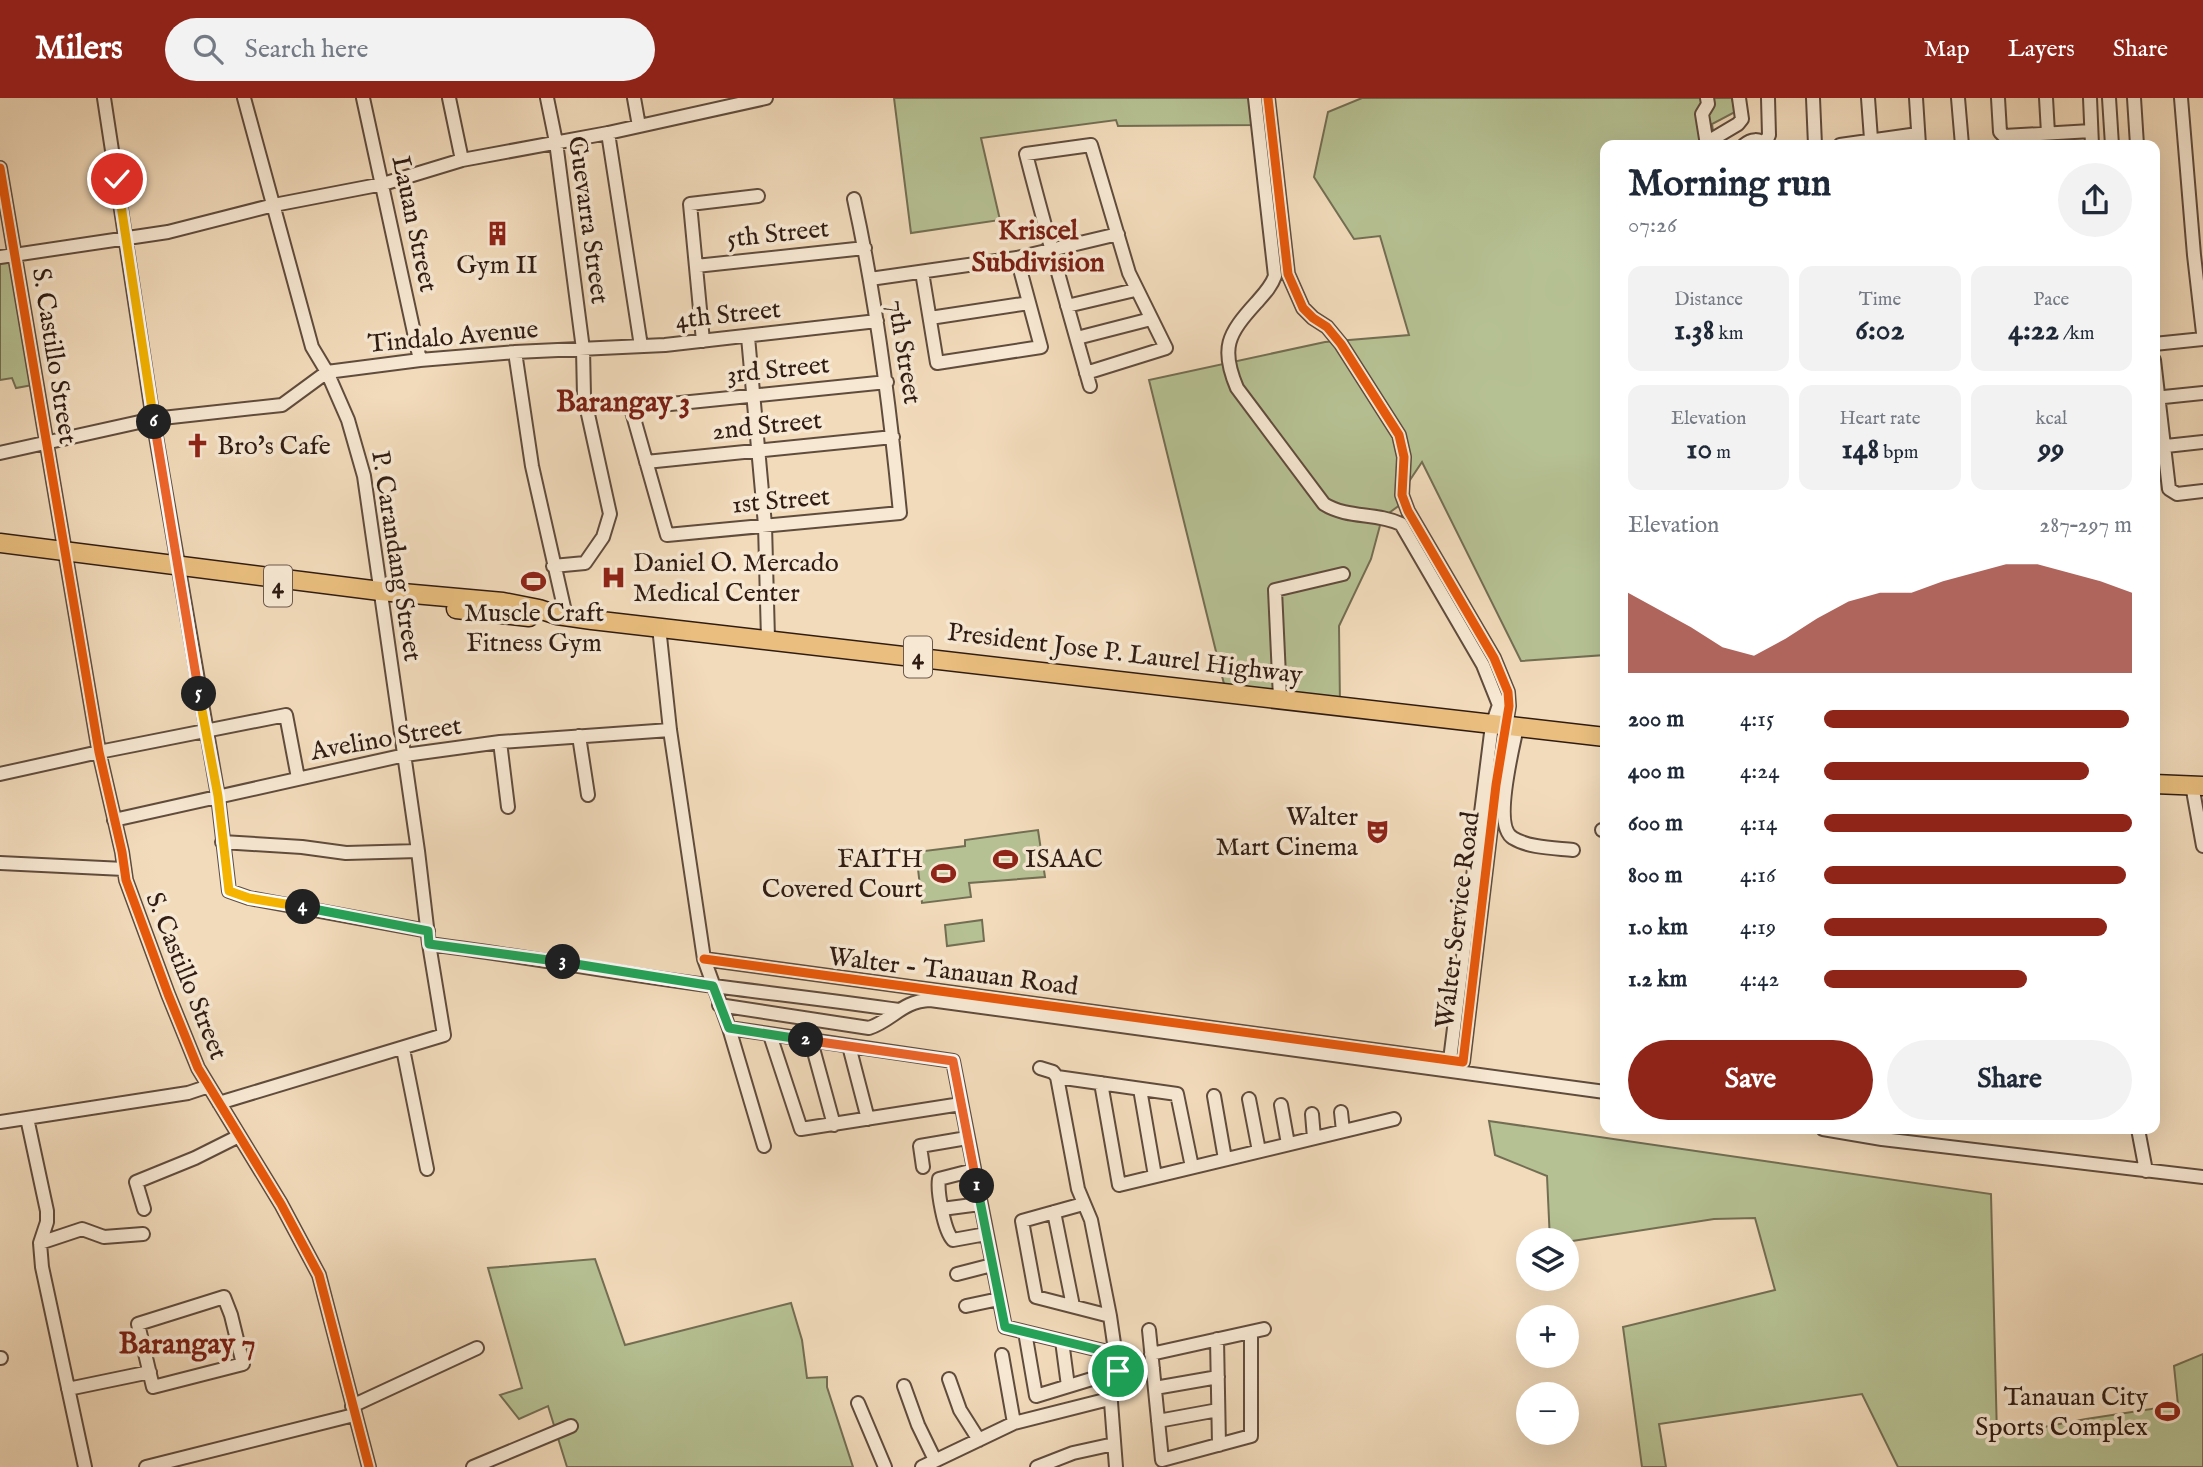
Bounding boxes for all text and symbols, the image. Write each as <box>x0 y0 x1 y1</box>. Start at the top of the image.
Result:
search box <box>165 18 655 81</box>
text: Milers <box>35 28 123 70</box>
icon: search <box>189 30 227 68</box>
text: Search here <box>245 33 369 66</box>
text: Map <box>1924 34 1970 65</box>
text: Layers <box>2008 34 2075 65</box>
text: Share <box>2113 34 2168 65</box>
street label: Guevarra Street <box>560 134 616 306</box>
pin <box>87 149 147 209</box>
street label: Lauan Street <box>383 153 445 295</box>
icon: check <box>98 160 136 198</box>
text: Morning run <box>1628 161 1831 209</box>
button: share <box>2058 163 2132 237</box>
text: 07:26 <box>1628 211 1677 240</box>
street label: 5th Street <box>725 212 831 256</box>
district label: Kriscel Subdivision <box>971 214 1105 281</box>
building icon: Gym II <box>483 219 511 247</box>
place label: Gym II <box>456 249 538 282</box>
street label: S. Castillo Street <box>24 266 84 446</box>
text: Distance <box>1674 288 1743 312</box>
text: Time <box>1859 288 1901 312</box>
text: Pace <box>2033 288 2069 312</box>
street label: 4th Street <box>674 293 782 337</box>
street label: 7th Street <box>879 297 929 407</box>
text: 1.38 <box>1674 312 1714 350</box>
text: 6:02 <box>1855 312 1905 350</box>
text: 4:22 <box>2008 312 2059 350</box>
street label: Tindalo Avenue <box>366 313 540 361</box>
text: km <box>1714 322 1743 346</box>
text: /km <box>2059 322 2094 346</box>
street label: 3rd Street <box>725 348 831 392</box>
district label: Barangay 3 <box>556 384 690 422</box>
pin: 6 <box>136 404 172 440</box>
street label: 2nd Street <box>710 404 824 448</box>
text: Elevation <box>1671 407 1746 431</box>
text: Heart rate <box>1839 407 1921 431</box>
text: kcal <box>2035 407 2067 431</box>
text: 6 <box>149 409 158 433</box>
place label: Bro's Cafe <box>217 430 331 463</box>
text: 10 <box>1686 431 1712 469</box>
text: 148 <box>1842 431 1879 469</box>
text: 99 <box>2038 431 2064 469</box>
church icon: Bro's Cafe <box>183 432 211 460</box>
text: m <box>1712 441 1731 465</box>
text: bpm <box>1879 441 1918 465</box>
street label: P. Carandang Street <box>363 448 429 664</box>
street label: 1st Street <box>731 480 831 522</box>
text: Elevation <box>1628 511 1719 540</box>
text: 287–297 m <box>2039 511 2132 540</box>
place label: Daniel O. Mercado Medical Center <box>633 547 839 610</box>
hospital icon: Daniel O. Mercado Medical Center <box>599 564 627 592</box>
road number: 4 <box>264 565 292 606</box>
sports icon: Muscle Craft Fitness Gym <box>520 567 548 595</box>
place label: Muscle Craft Fitness Gym <box>464 597 604 660</box>
street label: President Jose P. Laurel Highway <box>946 616 1305 692</box>
road number: 4 <box>904 636 932 678</box>
pin: 5 <box>182 676 216 712</box>
text: 5 <box>195 681 202 705</box>
text: 200 m <box>1628 705 1684 734</box>
text: 4:15 <box>1740 705 1774 734</box>
street label: Avelino Street <box>307 709 464 769</box>
text: 400 m <box>1628 757 1685 786</box>
text: 4:24 <box>1740 757 1779 786</box>
place label: Walter Mart Cinema <box>1216 801 1359 864</box>
street label: Walter Service Road <box>1428 809 1488 1030</box>
text: 600 m <box>1628 809 1683 838</box>
text: 4:14 <box>1740 809 1777 838</box>
theatre icon: Walter Mart Cinema <box>1364 818 1392 846</box>
place label: FAITH Covered Court <box>762 843 923 906</box>
place label: ISAAC <box>1025 843 1103 876</box>
sports icon: ISAAC <box>991 845 1019 873</box>
sports icon: FAITH Covered Court <box>929 860 957 888</box>
text: 800 m <box>1628 861 1682 890</box>
text: 4:16 <box>1740 861 1776 890</box>
street label: S. Castillo Street <box>137 887 235 1065</box>
pin: 4 <box>286 890 320 924</box>
text: 4 <box>298 894 307 918</box>
text: 1.0 km <box>1628 913 1688 942</box>
text: 4:19 <box>1740 913 1776 942</box>
street label: Walter - Tanauan Road <box>826 940 1080 1004</box>
pin: 3 <box>546 944 580 980</box>
text: 3 <box>559 949 566 973</box>
text: 1.2 km <box>1628 965 1687 994</box>
text: 4:42 <box>1740 965 1779 994</box>
pin: 2 <box>788 1023 824 1058</box>
text: 2 <box>801 1027 810 1051</box>
button: Save <box>1628 1040 1873 1120</box>
button: Share <box>1887 1040 2132 1120</box>
pin: 1 <box>960 1168 995 1204</box>
text: 1 <box>973 1173 980 1197</box>
map controls <box>1516 1228 1579 1445</box>
button: layers <box>1516 1228 1579 1291</box>
button: + <box>1516 1305 1579 1368</box>
district label: Barangay 7 <box>118 1326 256 1364</box>
pin <box>1088 1341 1148 1401</box>
icon: arrive <box>1099 1352 1137 1390</box>
place label: Tanauan City Sports Complex <box>1975 1381 2148 1444</box>
button: − <box>1516 1382 1579 1445</box>
sports icon: Tanauan City Sports Complex <box>2154 1398 2182 1426</box>

